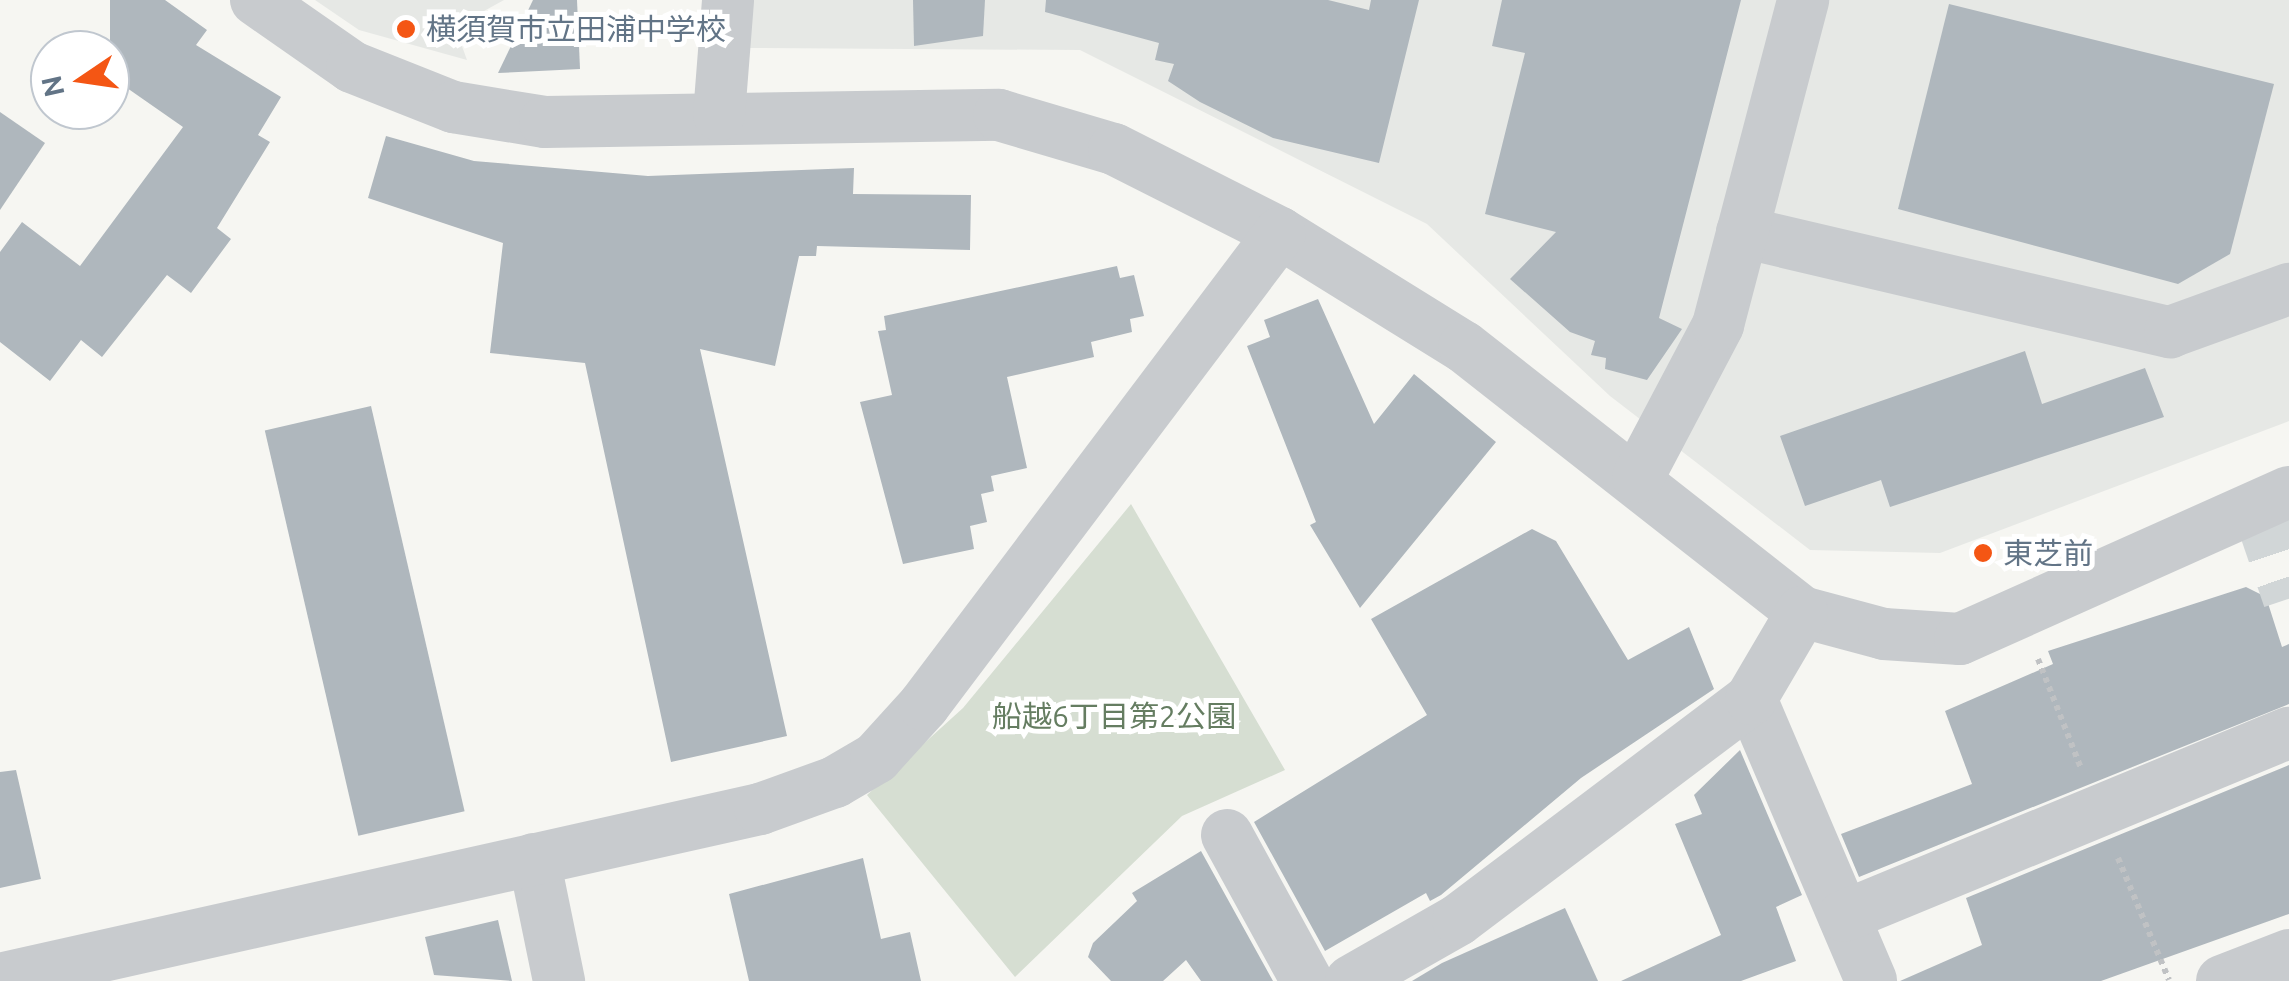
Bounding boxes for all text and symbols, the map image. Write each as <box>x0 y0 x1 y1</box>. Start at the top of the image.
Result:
place label: 横須賀市立田浦中学校 <box>426 11 726 47</box>
marker: 横須賀市立田浦中学校 <box>395 18 417 40</box>
north arrow <box>30 30 130 130</box>
text: N <box>35 73 70 100</box>
place label: 東芝前 <box>2003 535 2093 571</box>
marker: 東芝前 <box>1972 542 1994 564</box>
park label: 船越6丁目第2公園 <box>992 698 1236 734</box>

